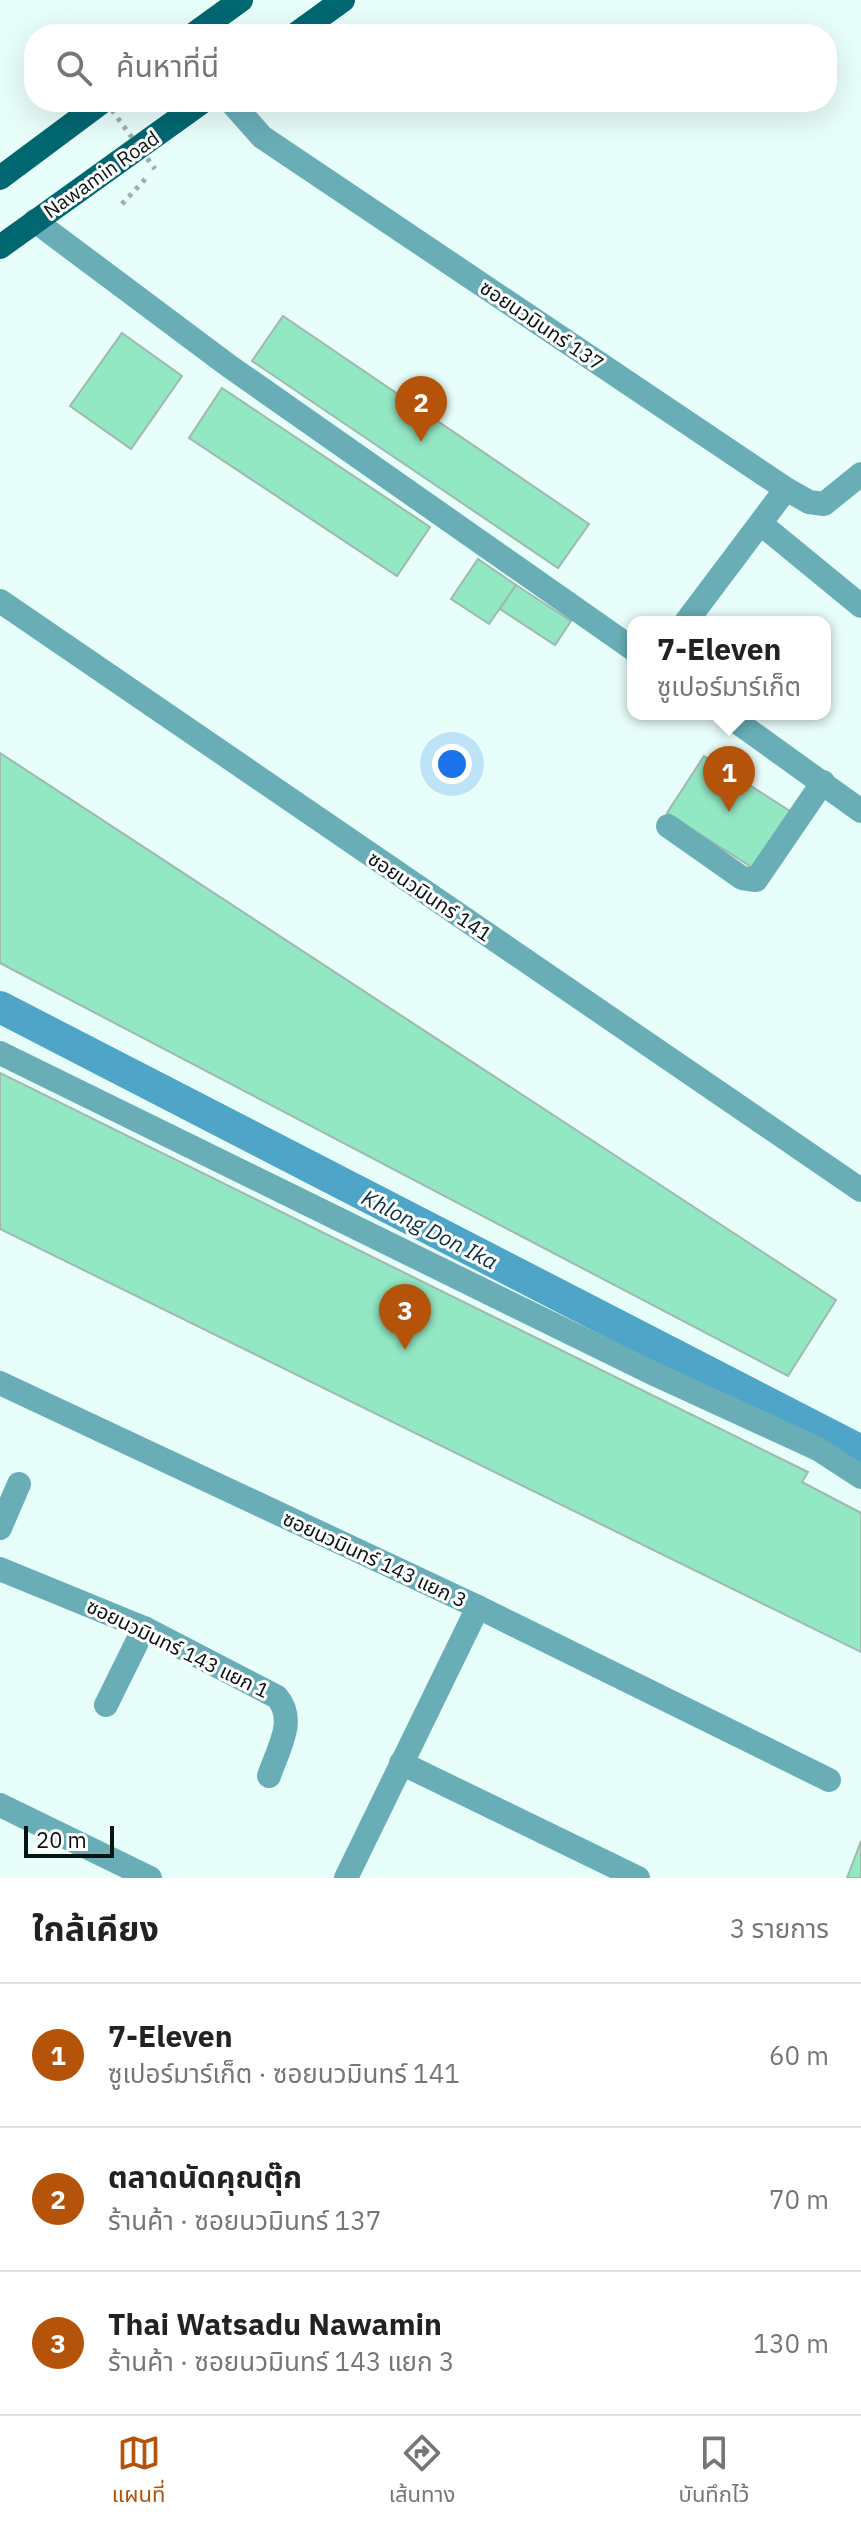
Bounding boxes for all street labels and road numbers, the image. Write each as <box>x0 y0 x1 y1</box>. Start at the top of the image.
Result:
street label: Nawamin Road <box>38 124 164 224</box>
street label: ซอยนวมินทร์ 137 <box>475 274 609 376</box>
street label: ซอยนวมินทร์ 141 <box>363 845 497 947</box>
street label: ซอยนวมินทร์ 143 แยก 3 <box>279 1505 471 1613</box>
street label: ซอยนวมินทร์ 143 แยก 1 <box>82 1592 274 1704</box>

